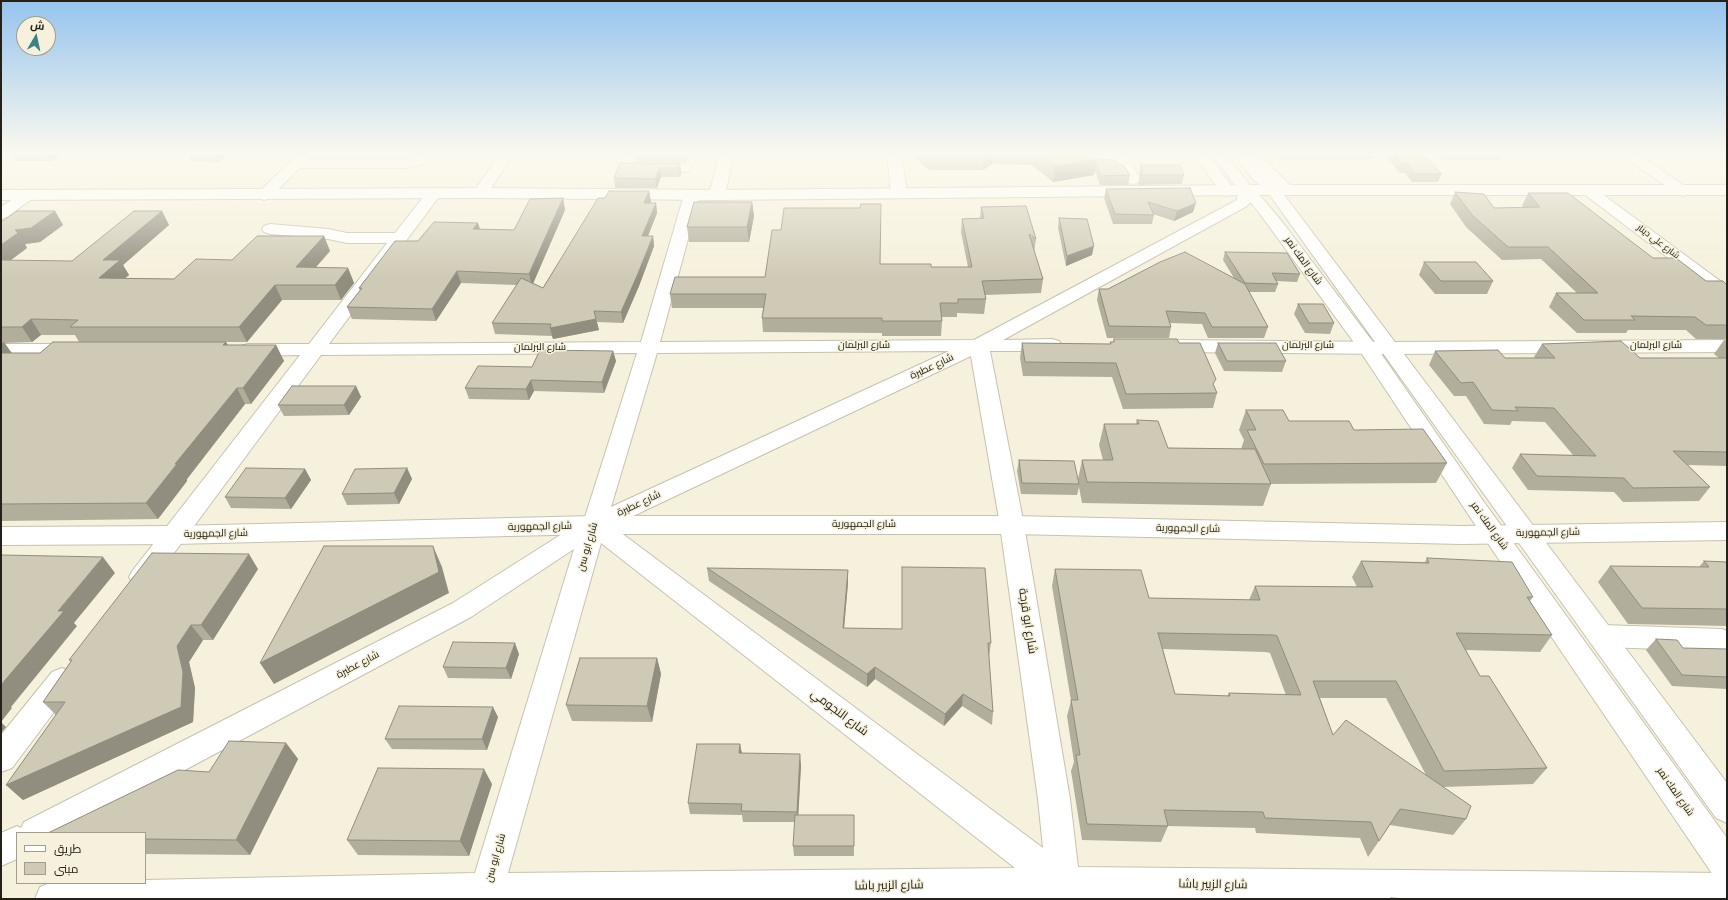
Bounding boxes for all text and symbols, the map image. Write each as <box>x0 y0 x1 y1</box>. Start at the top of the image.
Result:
north arrow <box>16 16 56 56</box>
text: ش <box>29 16 46 34</box>
street label: شارع علي دينار <box>1635 222 1681 262</box>
street label: شارع المك نمر <box>1282 235 1324 287</box>
street label: شارع البرلمان <box>838 340 890 352</box>
street label: شارع البرلمان <box>1282 340 1334 352</box>
street label: شارع البرلمان <box>1630 340 1682 352</box>
street label: شارع البرلمان <box>514 342 566 354</box>
street label: شارع عطبرة <box>908 352 956 382</box>
street label: شارع عطبرة <box>615 489 663 519</box>
street label: شارع المك نمر <box>1468 500 1510 552</box>
street label: شارع الجمهورية <box>832 519 896 531</box>
street label: شارع الجمهورية <box>508 520 572 534</box>
street label: شارع ابو سن <box>575 521 601 573</box>
street label: شارع الجمهورية <box>1156 522 1220 536</box>
street label: شارع الجمهورية <box>1516 526 1580 540</box>
street label: شارع الجمهورية <box>184 527 248 541</box>
street label: شارع ابو قرجة <box>1015 587 1039 655</box>
street label: شارع عطبرة <box>335 649 381 681</box>
street label: شارع النجومي <box>807 687 871 739</box>
street label: شارع المك نمر <box>1654 765 1696 819</box>
legend <box>16 832 146 884</box>
street label: شارع ابو سن <box>483 832 509 884</box>
text: طريق <box>54 839 81 858</box>
text: مبنى <box>54 859 79 878</box>
street label: شارع الزبير باشا <box>1178 877 1248 893</box>
street label: شارع الزبير باشا <box>854 878 924 894</box>

